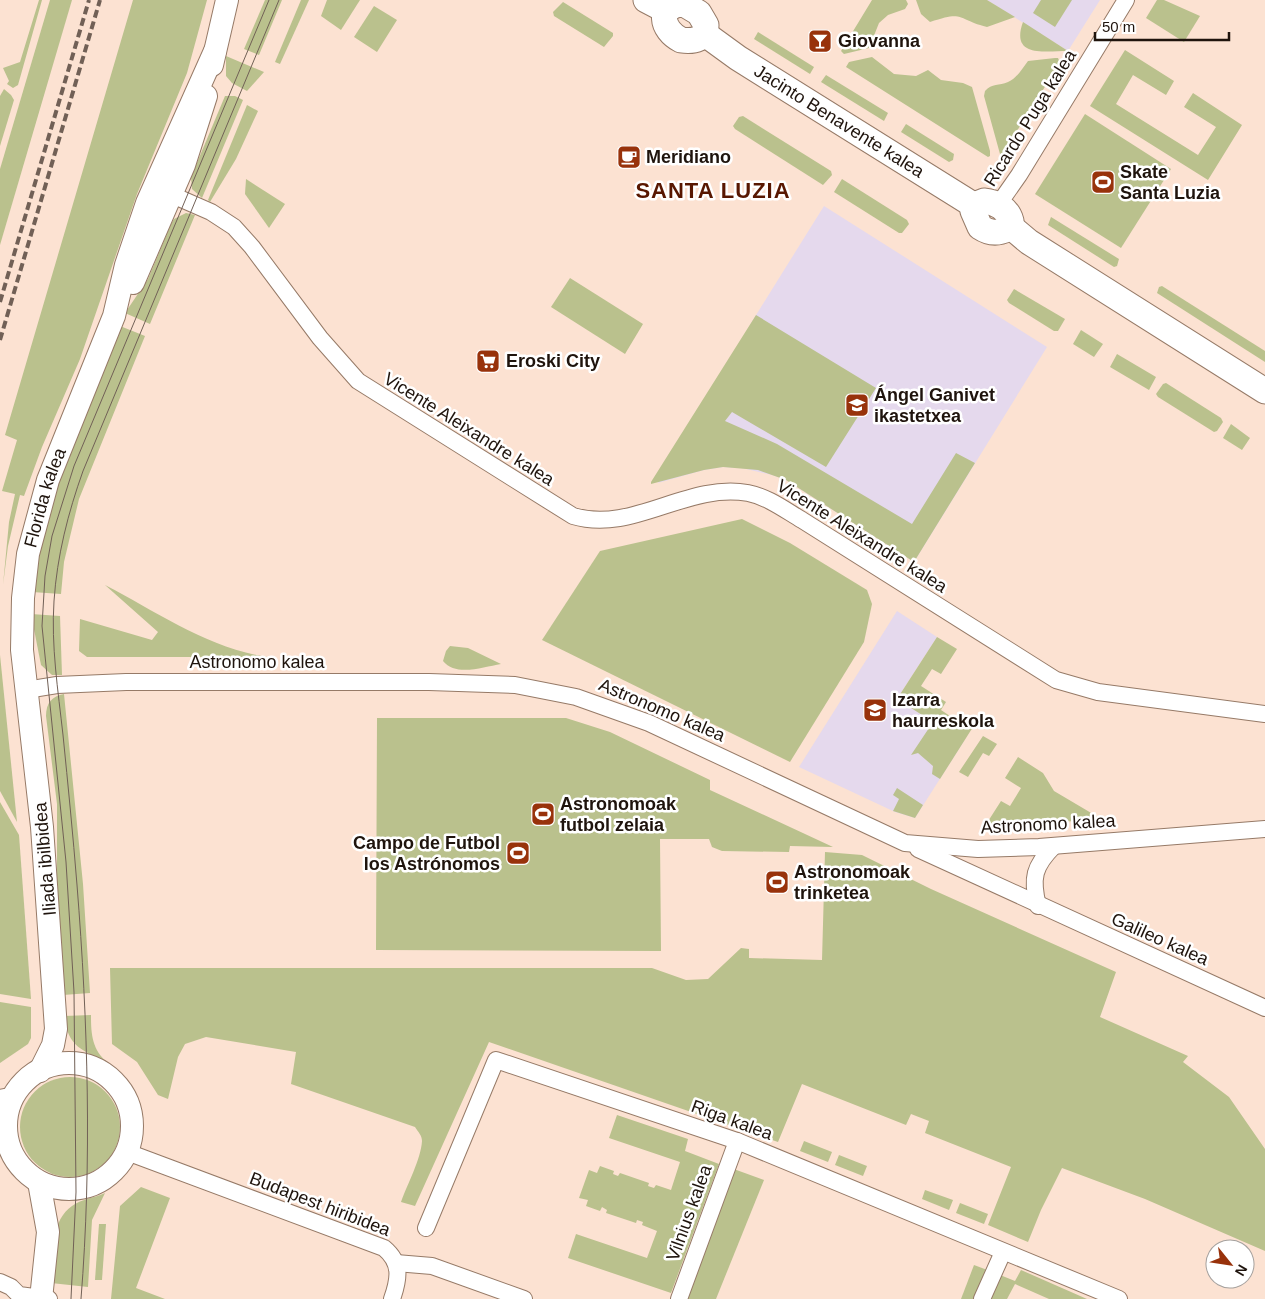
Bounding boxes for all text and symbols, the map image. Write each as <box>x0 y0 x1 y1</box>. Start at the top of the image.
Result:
scale bar <box>1095 10 1229 42</box>
text: 50 m <box>1102 18 1135 35</box>
bar icon: Giovanna <box>807 28 833 54</box>
place label: Giovanna <box>838 31 921 51</box>
street label: Ricardo Puga kalea <box>980 45 1081 190</box>
street label: Jacinto Benavente kalea <box>751 61 928 182</box>
cafe icon: Meridiano <box>616 144 642 170</box>
place label: Meridiano <box>646 147 731 167</box>
place label: Skate Santa Luzia <box>1120 162 1221 203</box>
sports icon: Skate Santa Luzia <box>1090 169 1116 195</box>
district label: SANTA LUZIA <box>635 178 791 203</box>
supermarket icon: Eroski City <box>475 348 501 374</box>
place label: Eroski City <box>506 351 600 371</box>
street label: Vicente Aleixandre kalea <box>380 368 559 490</box>
place label: Ángel Ganivet ikastetxea <box>874 384 995 426</box>
school or university icon: Ángel Ganivet ikastetxea <box>844 392 870 418</box>
street label: Florida kalea <box>20 444 70 550</box>
street label: Vicente Aleixandre kalea <box>773 475 952 597</box>
street label: Astronomo kalea <box>189 652 326 672</box>
street label: Astronomo kalea <box>596 674 729 746</box>
place label: Izarra haurreskola <box>892 690 995 731</box>
school or university icon: Izarra haurreskola <box>862 697 888 723</box>
place label: Astronomoak futbol zelaia <box>560 794 677 835</box>
street label: Iliada ibilbidea <box>30 800 60 917</box>
sports icon: Astronomoak futbol zelaia <box>530 801 556 827</box>
street label: Astronomo kalea <box>980 810 1117 838</box>
place label: Campo de Futbol los Astrónomos <box>353 833 500 874</box>
sports icon: Campo de Futbol los Astrónomos <box>505 840 531 866</box>
place label: Astronomoak trinketea <box>794 862 911 903</box>
sports icon: Astronomoak trinketea <box>764 869 790 895</box>
street label: Galileo kalea <box>1108 909 1213 970</box>
street label: Riga kalea <box>689 1096 776 1144</box>
street label: Vilnius kalea <box>662 1161 716 1264</box>
street label: Budapest hiribidea <box>247 1168 394 1240</box>
north arrow <box>1205 1239 1255 1289</box>
text: N <box>1232 1262 1251 1279</box>

